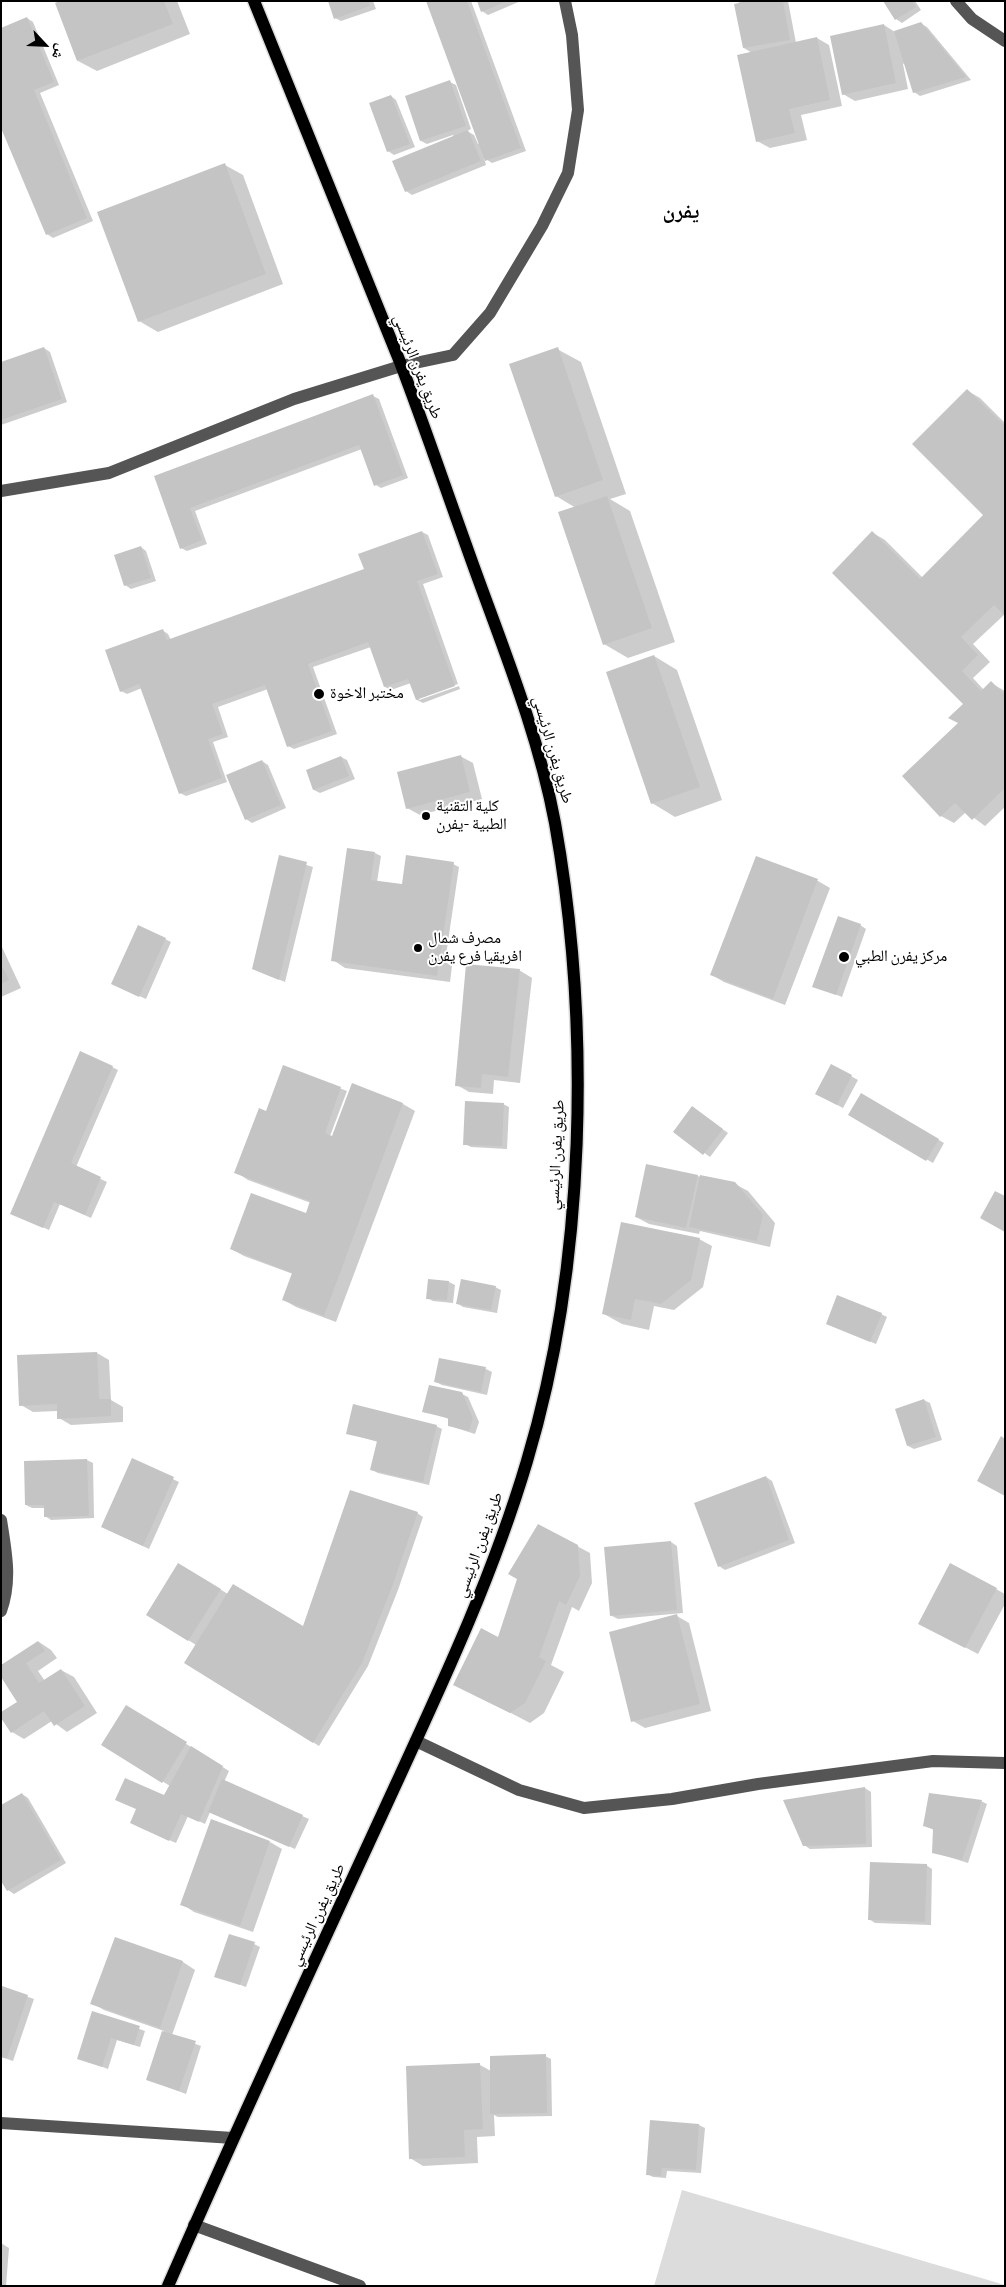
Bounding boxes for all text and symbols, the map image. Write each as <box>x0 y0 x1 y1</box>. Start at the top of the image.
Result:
north arrow <box>20 20 70 70</box>
text: ش <box>48 41 70 62</box>
district label: يفرن <box>663 200 699 226</box>
street label: طريق يفرن الرئيسي <box>388 312 446 422</box>
place label: مختبر الاخوة <box>330 684 404 704</box>
marker: مختبر الاخوة <box>312 687 326 701</box>
street label: طريق يفرن الرئيسي <box>527 694 577 806</box>
place label: كلية التقنية الطبية -يفرن <box>436 797 507 835</box>
marker: كلية التقنية الطبية -يفرن <box>420 810 432 822</box>
place label: مصرف شمال افريقيا فرع يفرن <box>428 929 522 967</box>
marker: مصرف شمال افريقيا فرع يفرن <box>412 942 424 954</box>
place label: مركز يفرن الطبي <box>855 947 947 967</box>
marker: مركز يفرن الطبي <box>837 950 851 964</box>
street label: طريق يفرن الرئيسي <box>545 1099 569 1211</box>
street label: طريق يفرن الرئيسي <box>452 1490 508 1600</box>
street label: طريق يفرن الرئيسي <box>286 1861 350 1969</box>

